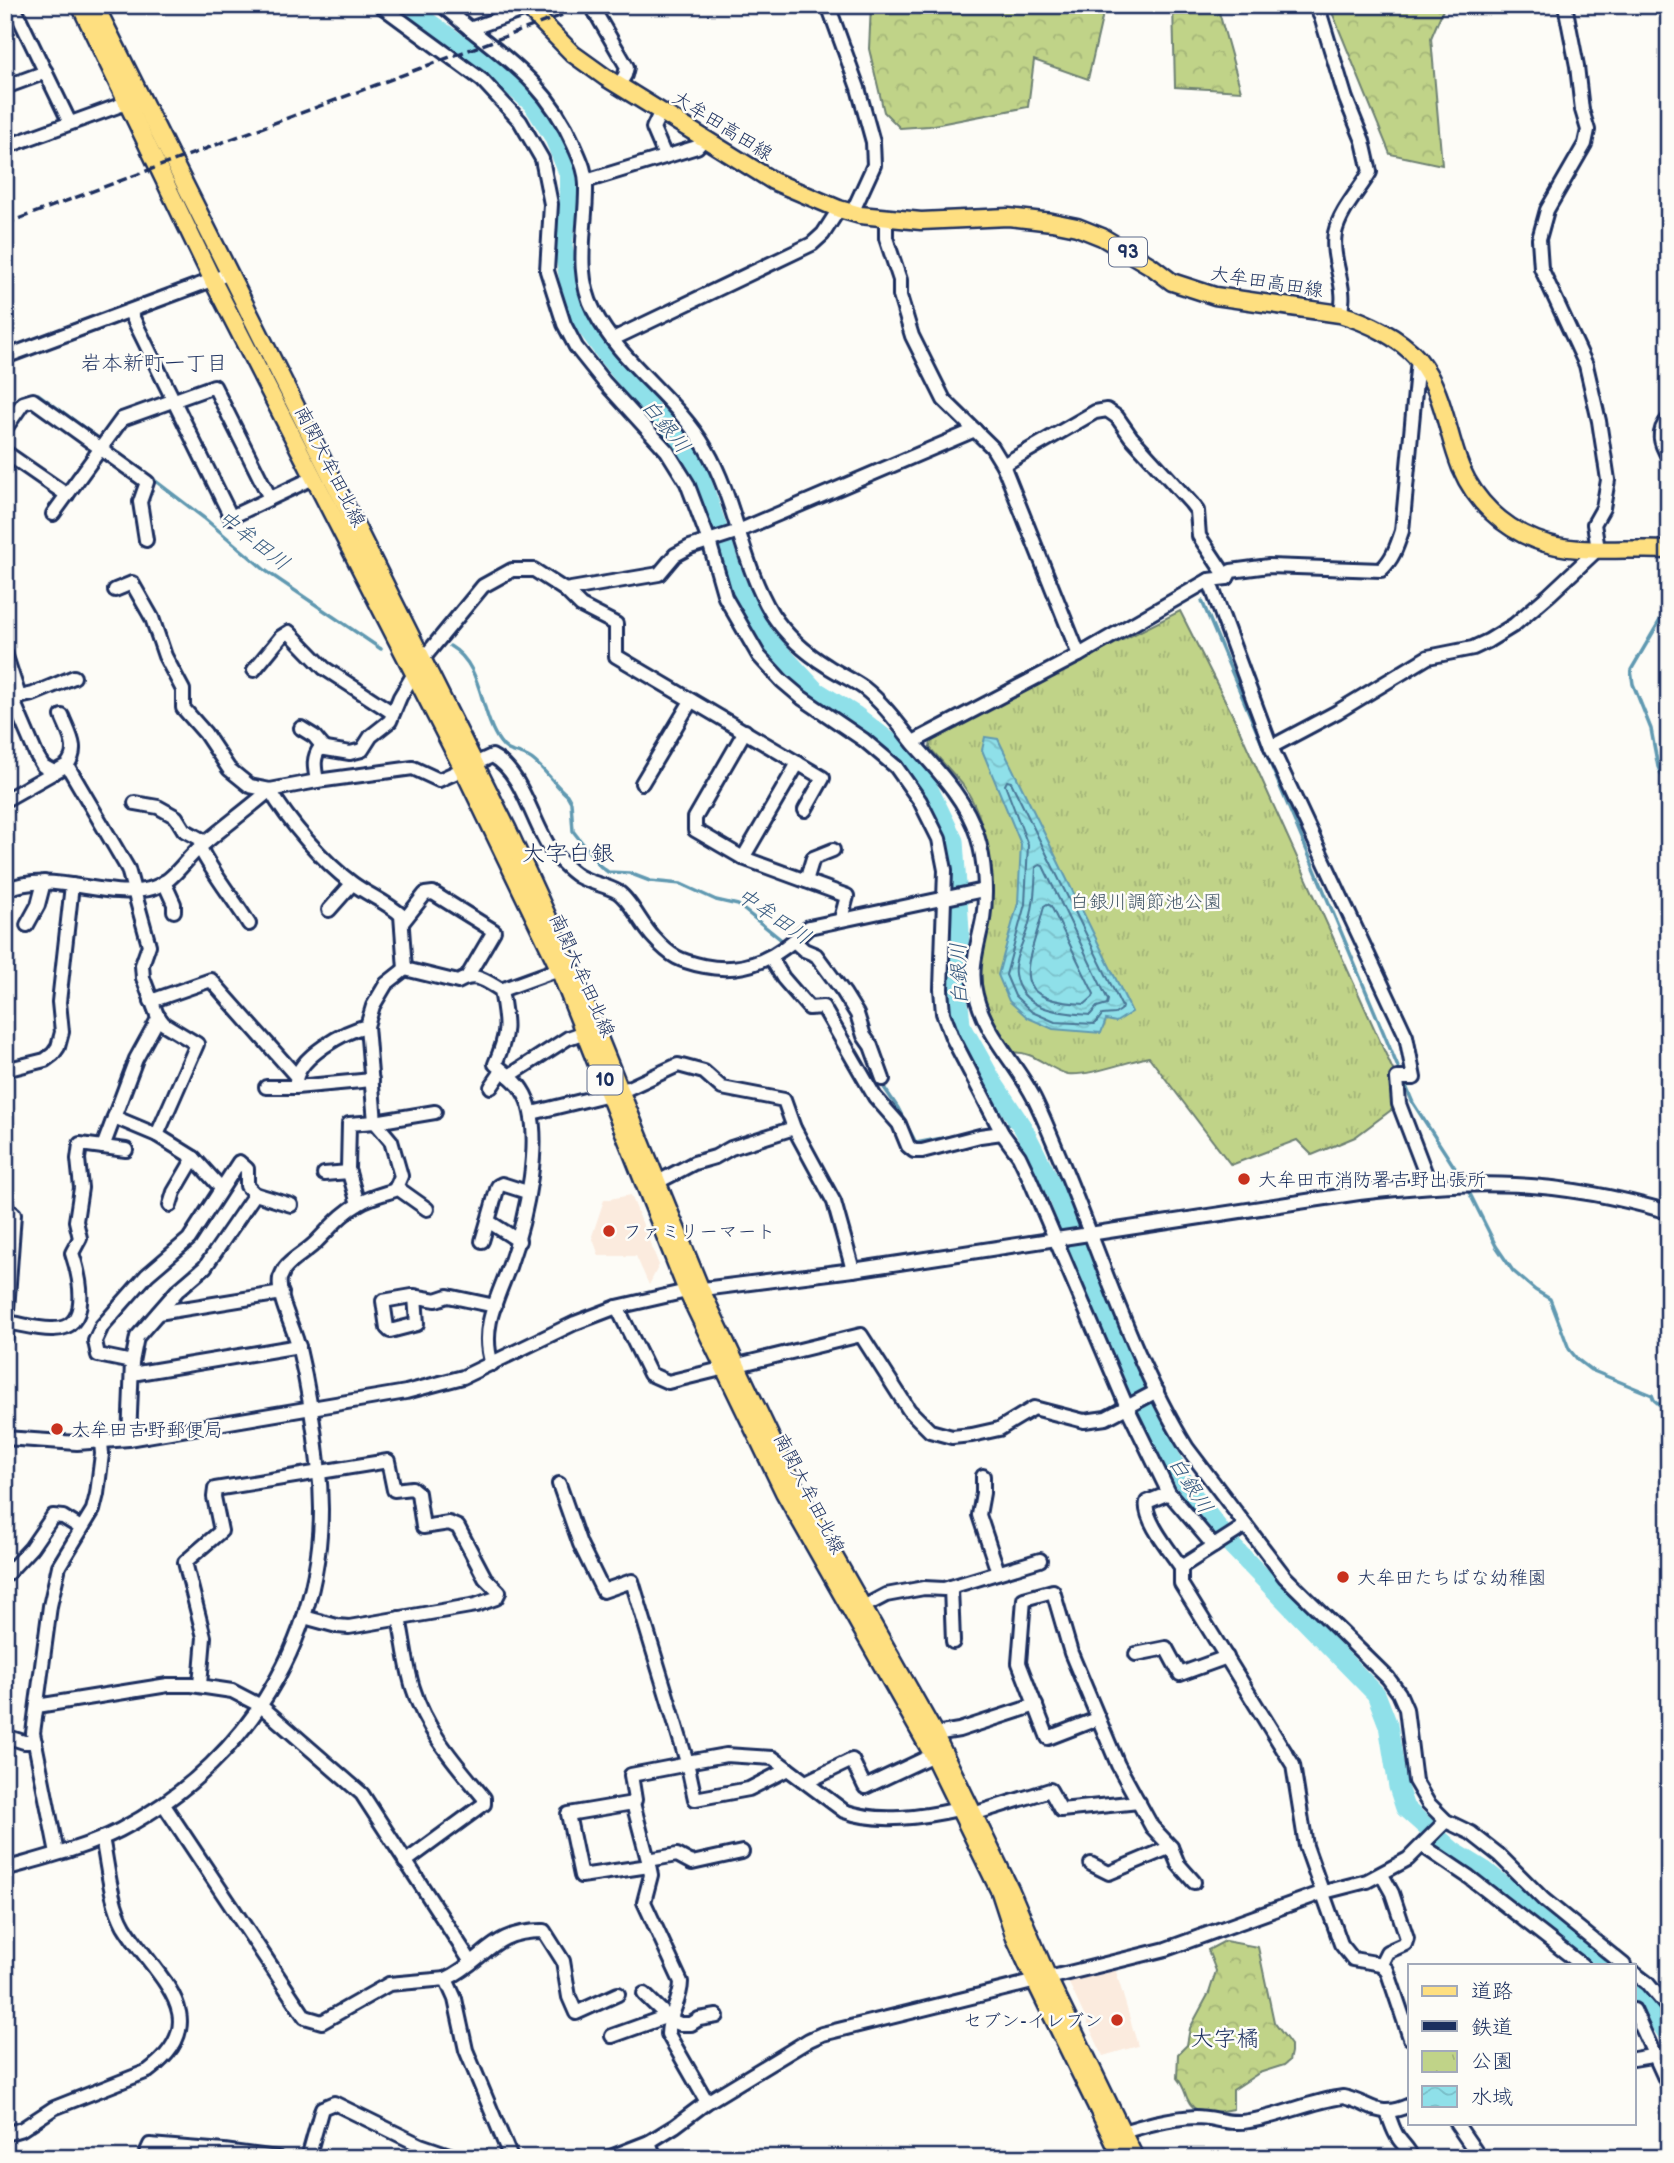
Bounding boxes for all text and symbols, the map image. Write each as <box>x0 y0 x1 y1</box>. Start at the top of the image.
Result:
street label: 大牟田高田線 <box>668 86 777 166</box>
road number: 93 <box>1109 238 1147 266</box>
street label: 大牟田高田線 <box>1209 262 1325 303</box>
district label: 岩本新町一丁目 <box>81 351 228 376</box>
water label: 白銀川 <box>636 394 695 459</box>
street label: 南関大牟田北線 <box>289 402 370 531</box>
water label: 中牟田川 <box>213 505 294 576</box>
district label: 大字白銀 <box>522 840 615 868</box>
water label: 中牟田川 <box>732 883 816 950</box>
park label: 白銀川調節池公園 <box>1070 891 1222 914</box>
street label: 南関大牟田北線 <box>544 910 619 1041</box>
water label: 白銀川 <box>946 942 973 1006</box>
road number: 10 <box>588 1065 622 1094</box>
place label: 大牟田市消防署吉野出張所 <box>1258 1169 1486 1192</box>
marker: 大牟田市消防署吉野出張所 <box>1236 1171 1252 1187</box>
place label: ファミリーマート <box>623 1221 775 1244</box>
marker: ファミリーマート <box>601 1223 617 1239</box>
place label: 大牟田吉野郵便局 <box>71 1419 223 1442</box>
marker: 大牟田吉野郵便局 <box>49 1421 65 1437</box>
street label: 南関大牟田北線 <box>768 1429 849 1558</box>
water label: 白銀川 <box>1163 1452 1218 1519</box>
place label: 大牟田たちばな幼稚園 <box>1357 1567 1547 1590</box>
marker: 大牟田たちばな幼稚園 <box>1335 1569 1351 1585</box>
legend <box>1408 1964 1636 2124</box>
text: 道路 <box>1471 1979 1513 2004</box>
place label: セブン-イレブン <box>963 2010 1103 2033</box>
marker: セブン-イレブン <box>1109 2012 1125 2028</box>
text: 鉄道 <box>1471 2015 1513 2040</box>
district label: 大字橘 <box>1191 2025 1260 2053</box>
text: 公園 <box>1471 2049 1513 2074</box>
text: 水域 <box>1471 2085 1513 2110</box>

